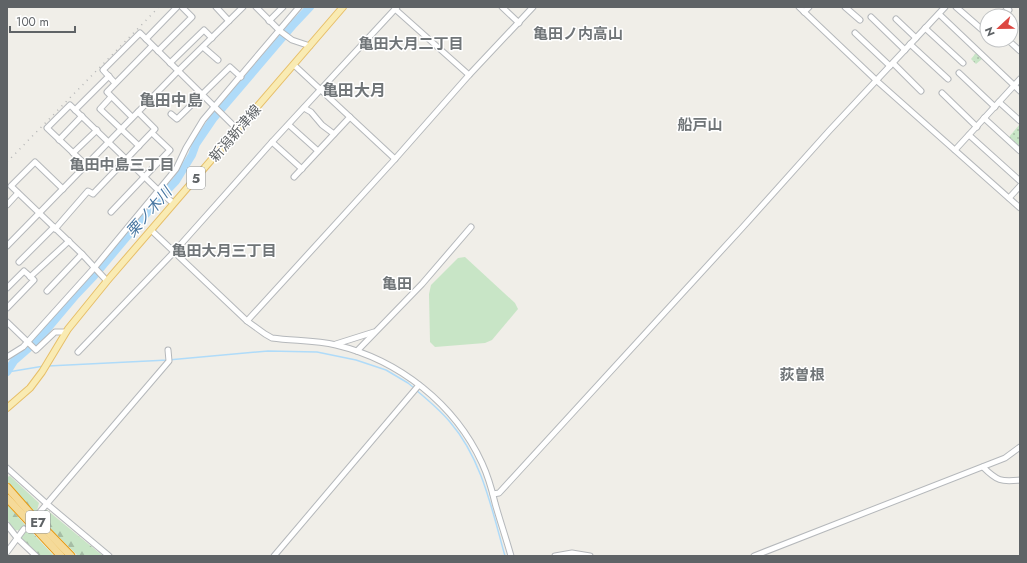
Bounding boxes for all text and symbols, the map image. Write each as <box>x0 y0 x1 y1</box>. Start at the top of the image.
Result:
scale bar <box>10 8 75 34</box>
north arrow <box>979 8 1019 48</box>
text: 100 m <box>16 13 49 31</box>
district label: 亀田ノ内高山 <box>533 23 623 45</box>
text: N <box>981 25 999 39</box>
district label: 亀田大月二丁目 <box>358 33 464 55</box>
district label: 亀田大月 <box>322 79 386 102</box>
district label: 亀田中島 <box>139 89 203 112</box>
street label: 新潟新津線 <box>204 100 266 166</box>
district label: 船戸山 <box>677 114 723 136</box>
district label: 亀田中島三丁目 <box>69 154 175 176</box>
road number: 5 <box>187 167 205 189</box>
water label: 栗ノ木川 <box>121 181 178 242</box>
district label: 亀田大月三丁目 <box>171 240 277 262</box>
district label: 亀田 <box>382 273 412 295</box>
district label: 荻曽根 <box>779 364 825 386</box>
road number: E7 <box>26 511 50 533</box>

